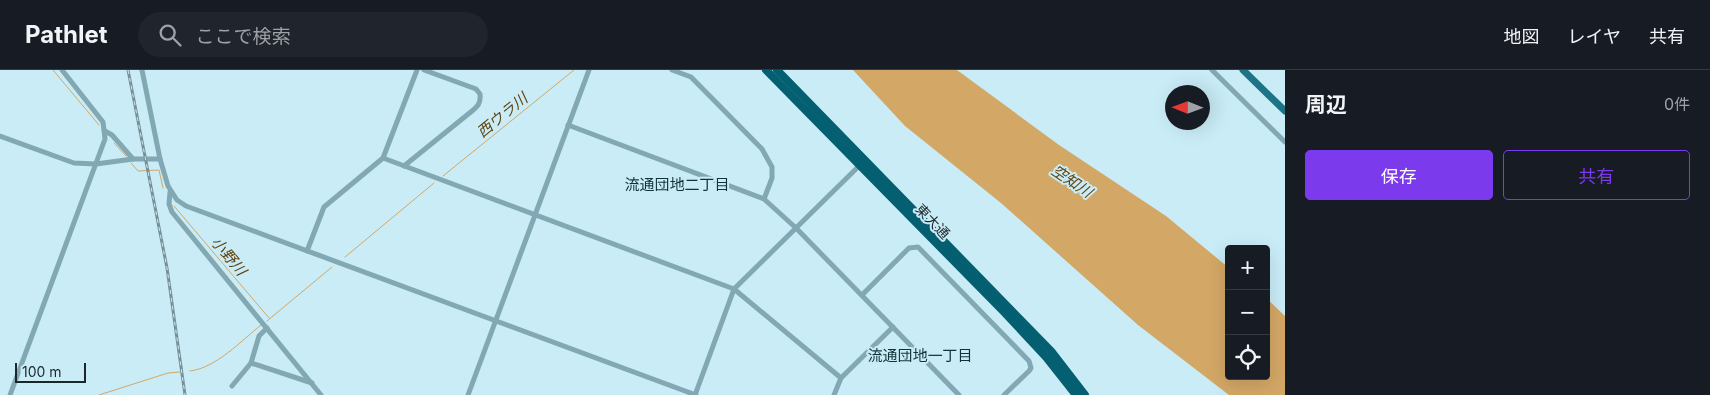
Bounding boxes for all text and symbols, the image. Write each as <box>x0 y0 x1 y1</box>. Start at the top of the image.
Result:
search box <box>138 12 488 57</box>
text: Pathlet <box>25 20 108 49</box>
icon: search <box>156 21 184 49</box>
text: ここで検索 <box>196 25 291 48</box>
text: 地図 <box>1504 26 1540 47</box>
text: レイヤ <box>1568 26 1621 47</box>
text: 共有 <box>1649 26 1685 47</box>
north arrow <box>1165 85 1210 130</box>
water label: 西ウラ川 <box>473 87 533 141</box>
text: 周辺 <box>1305 92 1347 117</box>
text: 0件 <box>1664 94 1690 114</box>
button: 保存 <box>1305 150 1493 200</box>
button: 共有 <box>1503 150 1690 200</box>
water label: 空知川 <box>1048 161 1098 203</box>
district label: 流通団地二丁目 <box>624 175 730 194</box>
street label: 東大通 <box>912 200 954 242</box>
water label: 小野川 <box>207 233 252 281</box>
map controls <box>1225 245 1270 380</box>
button: + <box>1225 245 1270 290</box>
button: − <box>1225 290 1270 335</box>
button: locate <box>1225 335 1270 380</box>
district label: 流通団地一丁目 <box>867 346 973 365</box>
scale bar <box>15 360 86 383</box>
text: 100 m <box>22 363 62 380</box>

